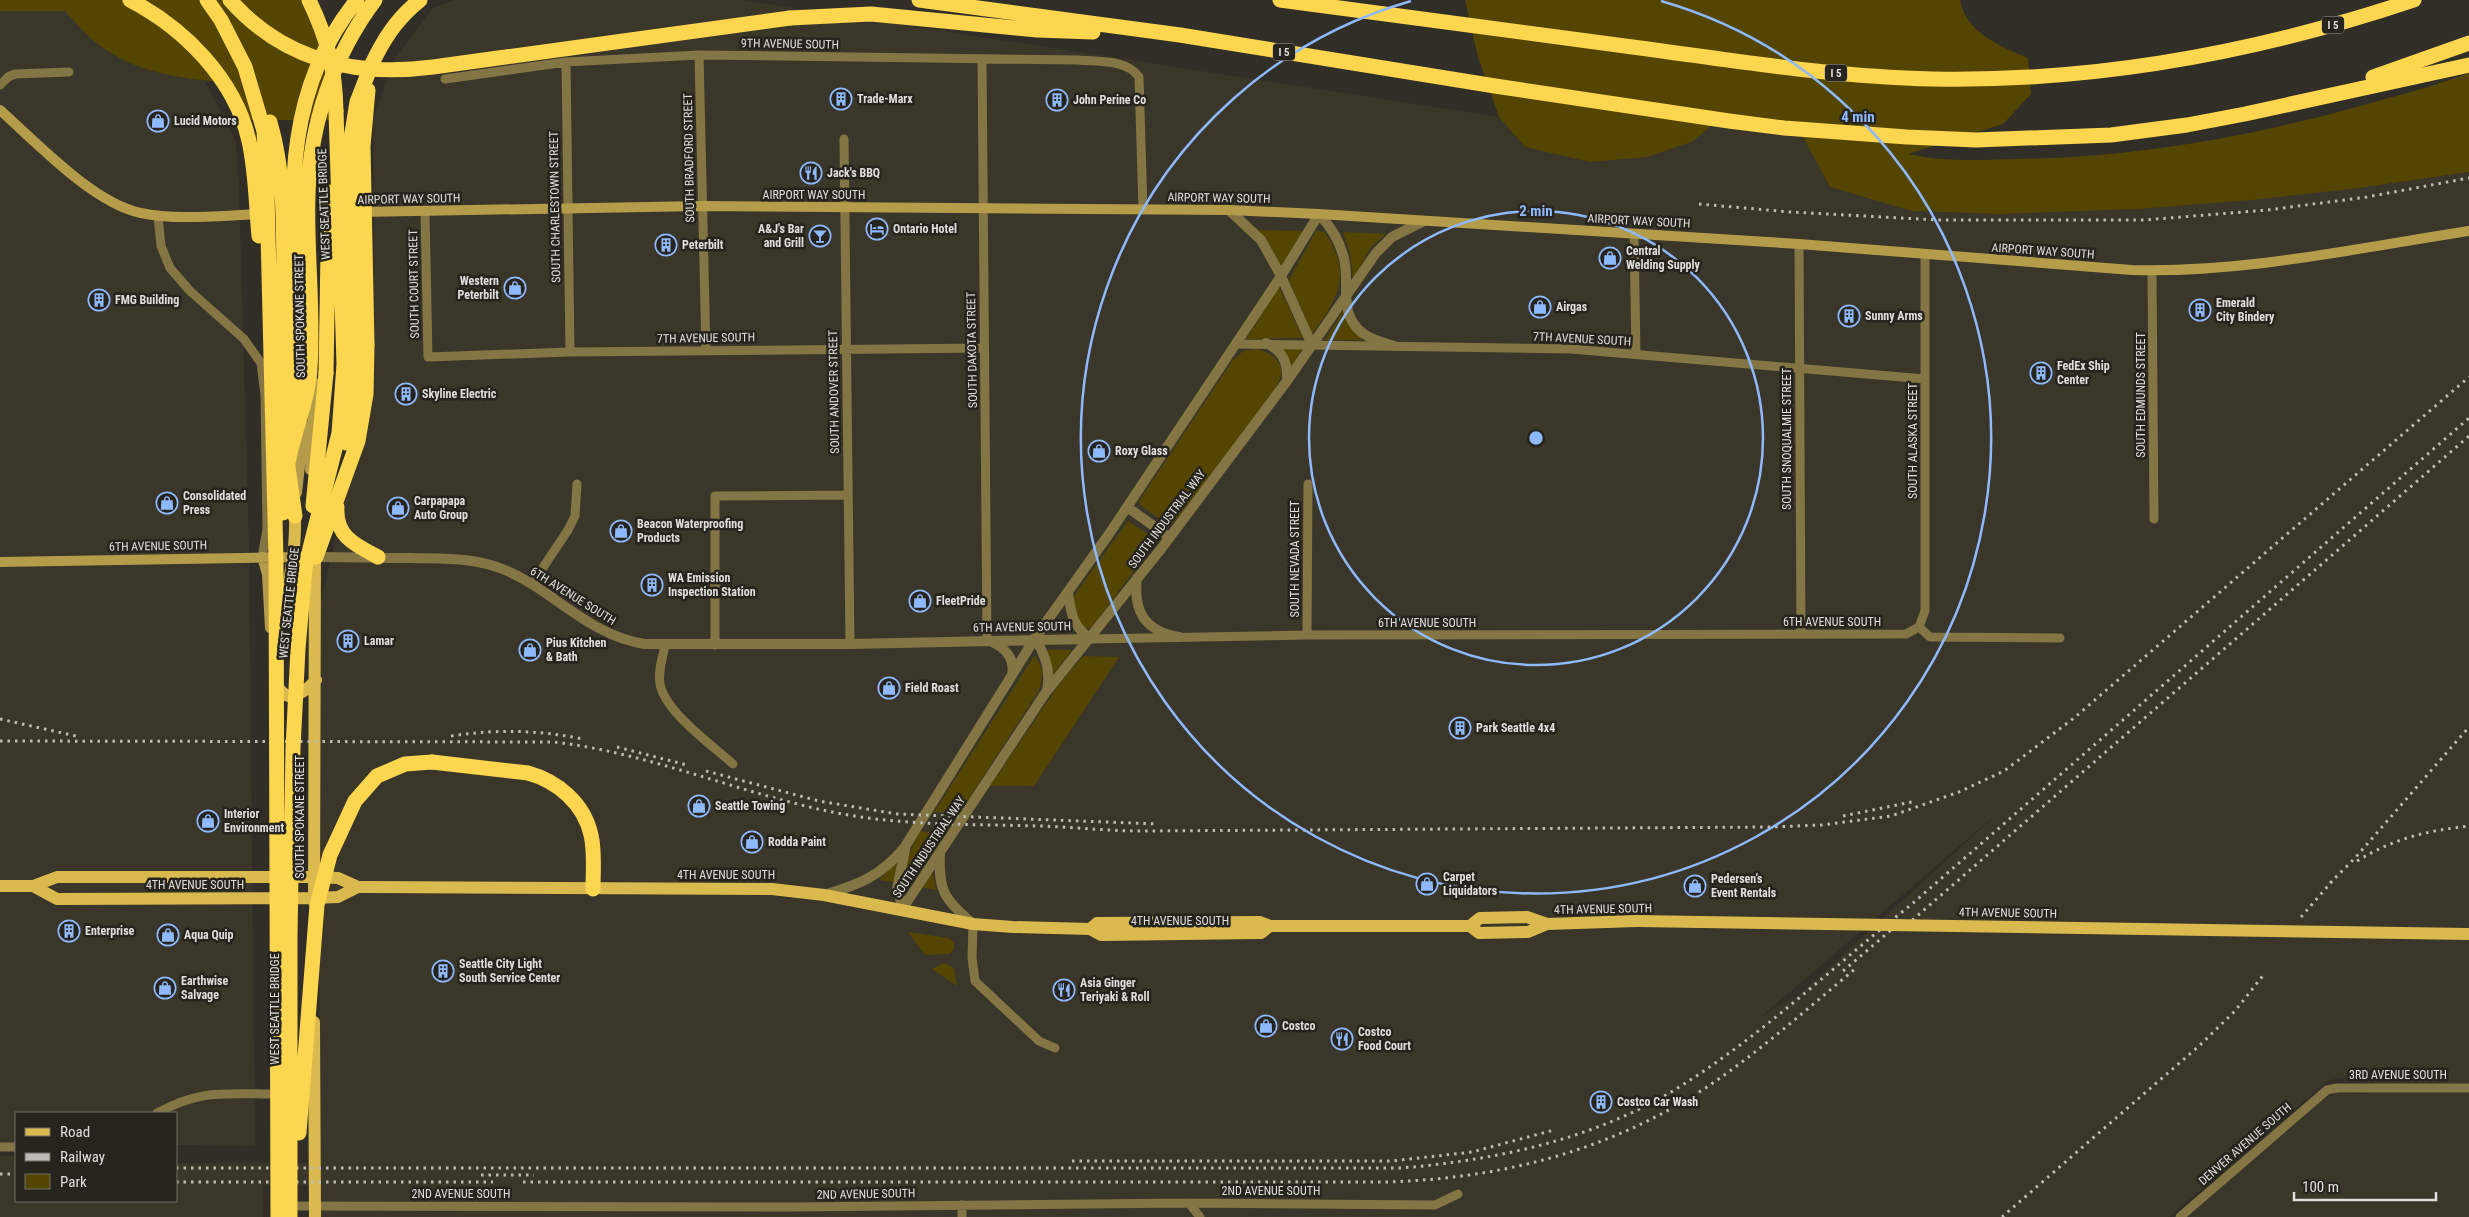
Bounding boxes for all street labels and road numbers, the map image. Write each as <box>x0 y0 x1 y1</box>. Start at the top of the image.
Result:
road number: I 5 <box>2322 16 2344 34</box>
street label: 9TH AVENUE SOUTH <box>741 36 839 52</box>
road number: I 5 <box>1273 44 1295 61</box>
road number: I 5 <box>1825 64 1847 82</box>
street label: SOUTH BRADFORD STREET <box>681 93 697 223</box>
street label: SOUTH CHARLESTOWN STREET <box>547 131 563 283</box>
street label: WEST SEATTLE BRIDGE <box>315 148 333 260</box>
street label: AIRPORT WAY SOUTH <box>763 188 866 202</box>
street label: AIRPORT WAY SOUTH <box>1167 190 1271 206</box>
street label: AIRPORT WAY SOUTH <box>357 191 461 207</box>
street label: AIRPORT WAY SOUTH <box>1587 211 1691 231</box>
street label: SOUTH COURT STREET <box>406 229 422 339</box>
street label: AIRPORT WAY SOUTH <box>1991 240 2095 262</box>
street label: SOUTH SPOKANE STREET <box>292 254 308 378</box>
street label: SOUTH DAKOTA STREET <box>964 292 980 408</box>
street label: 7TH AVENUE SOUTH <box>1533 329 1631 349</box>
street label: 7TH AVENUE SOUTH <box>657 330 755 346</box>
street label: SOUTH ANDOVER STREET <box>826 330 842 454</box>
street label: SOUTH EDMUNDS STREET <box>2134 332 2148 458</box>
street label: SOUTH SNOQUALMIE STREET <box>1780 368 1794 510</box>
street label: SOUTH ALASKA STREET <box>1906 383 1920 499</box>
street label: SOUTH INDUSTRIAL WAY <box>1125 467 1209 571</box>
street label: SOUTH NEVADA STREET <box>1288 501 1302 617</box>
street label: 6TH AVENUE SOUTH <box>109 538 207 554</box>
street label: WEST SEATTLE BRIDGE <box>276 547 302 659</box>
street label: 6TH AVENUE SOUTH <box>528 564 618 628</box>
street label: 6TH AVENUE SOUTH <box>1783 615 1881 629</box>
street label: 6TH AVENUE SOUTH <box>1378 616 1476 630</box>
street label: 6TH AVENUE SOUTH <box>973 619 1071 635</box>
street label: SOUTH SPOKANE STREET <box>293 755 307 879</box>
street label: SOUTH INDUSTRIAL WAY <box>890 793 969 900</box>
street label: 4TH AVENUE SOUTH <box>677 868 775 882</box>
street label: 4TH AVENUE SOUTH <box>146 878 244 892</box>
street label: 4TH AVENUE SOUTH <box>1554 901 1652 917</box>
street label: 4TH AVENUE SOUTH <box>1959 905 2057 921</box>
street label: 4TH AVENUE SOUTH <box>1131 914 1229 928</box>
street label: WEST SEATTLE BRIDGE <box>268 953 282 1065</box>
street label: 3RD AVENUE SOUTH <box>2349 1068 2447 1082</box>
street label: DENVER AVENUE SOUTH <box>2196 1100 2294 1188</box>
street label: 2ND AVENUE SOUTH <box>1222 1184 1320 1198</box>
street label: 2ND AVENUE SOUTH <box>816 1186 916 1202</box>
street label: 2ND AVENUE SOUTH <box>412 1187 510 1201</box>

